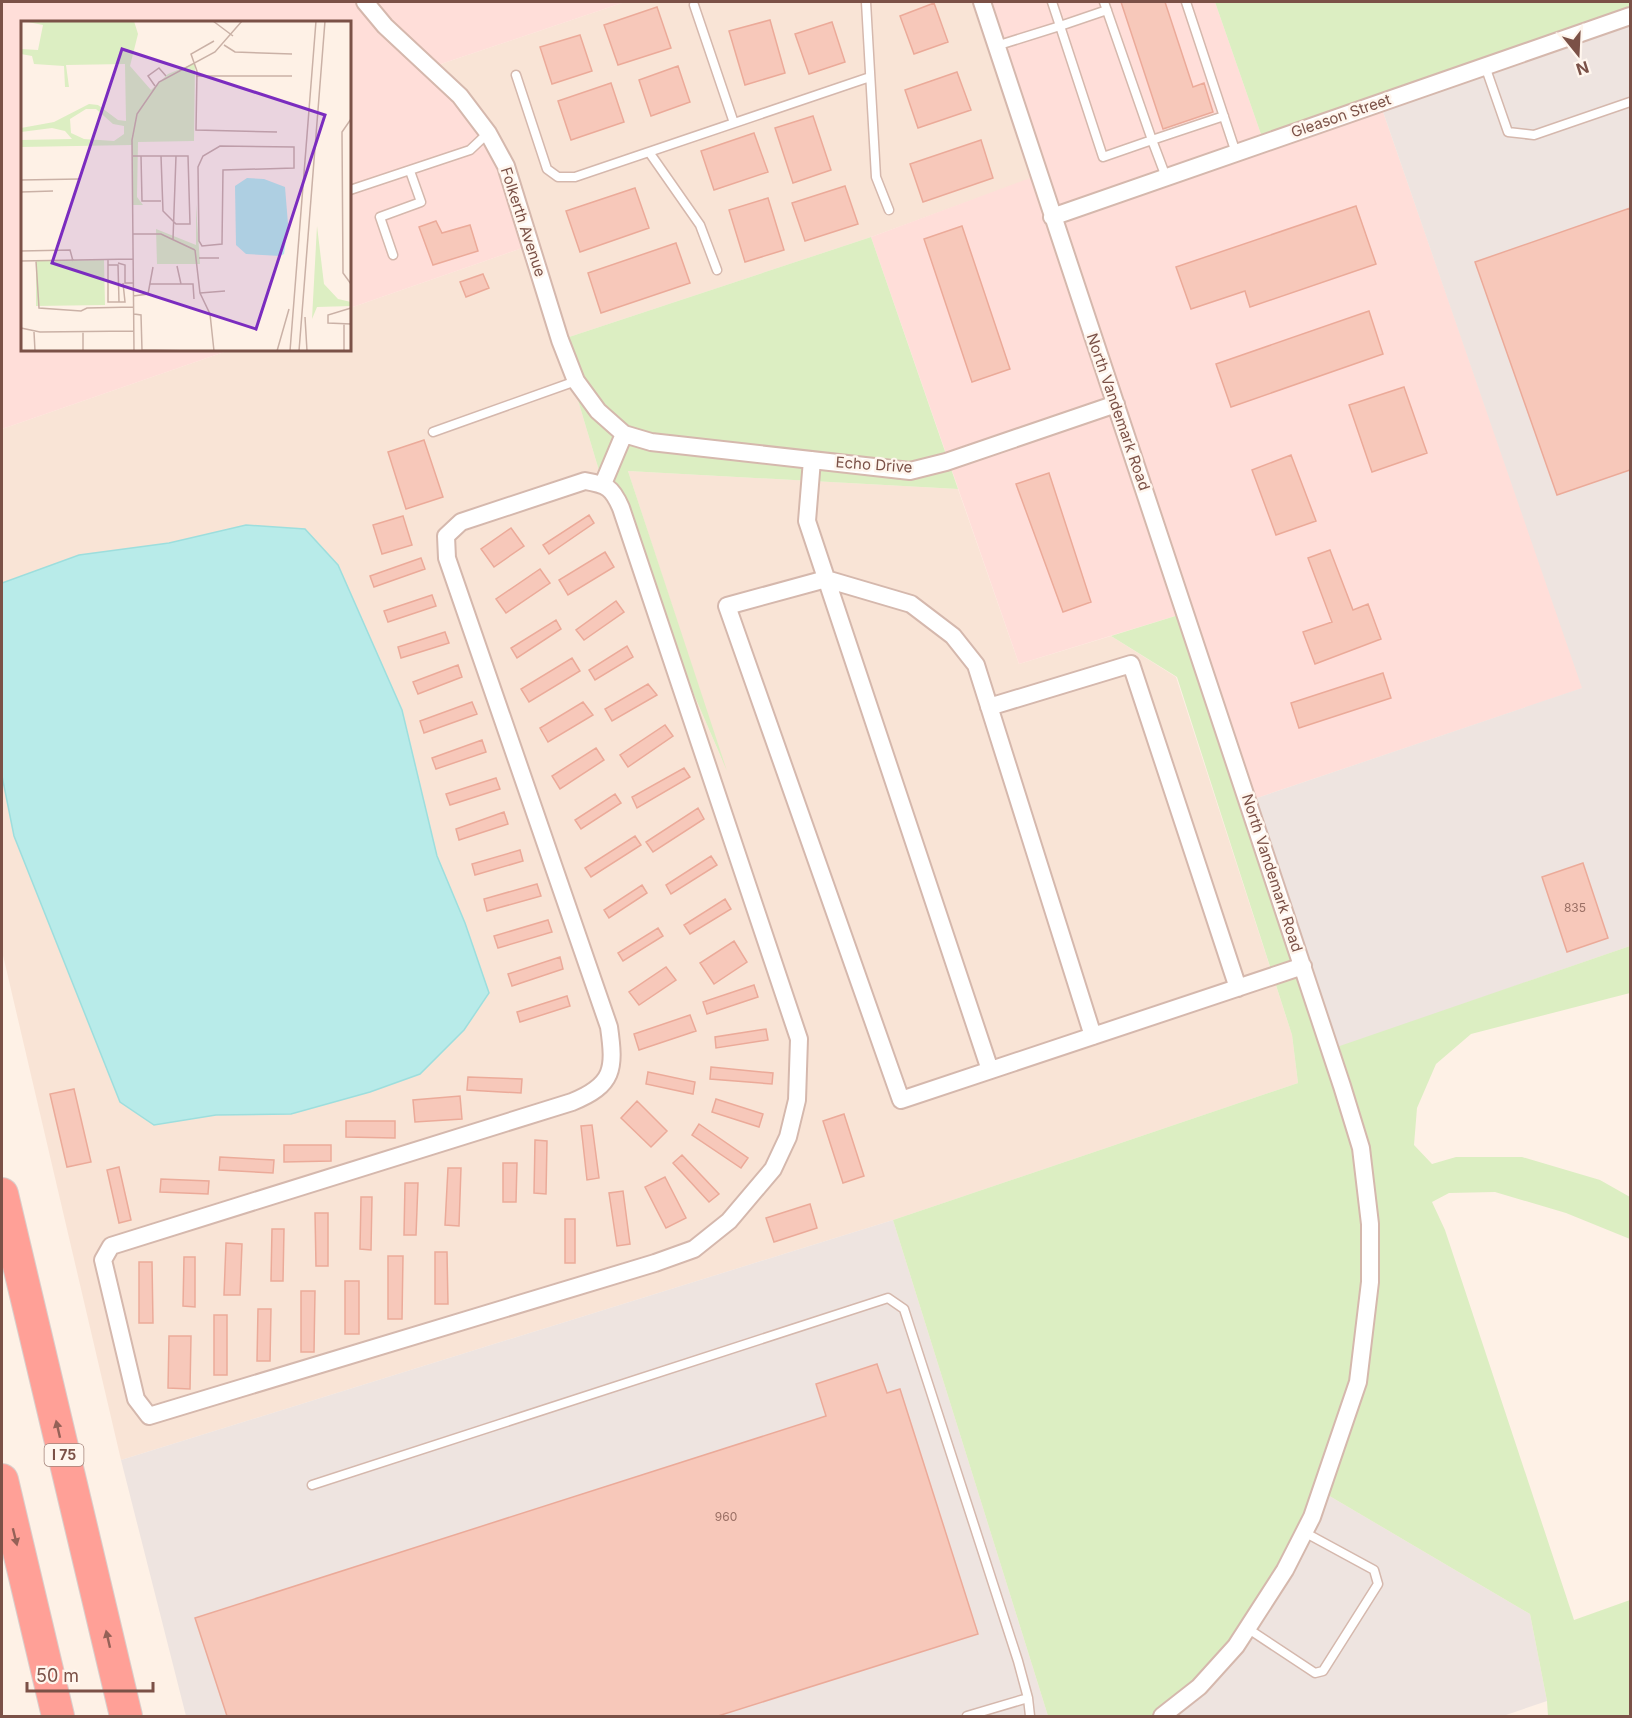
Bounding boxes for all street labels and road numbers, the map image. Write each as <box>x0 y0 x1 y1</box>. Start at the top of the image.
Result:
street label: Gleason Street <box>1288 90 1393 142</box>
street label: Folkerth Avenue <box>497 165 550 279</box>
street label: North Vandemark Road <box>1083 331 1154 493</box>
street label: Echo Drive <box>835 452 913 477</box>
street label: North Vandemark Road <box>1238 791 1307 954</box>
road number: I 75 <box>44 1444 84 1466</box>

